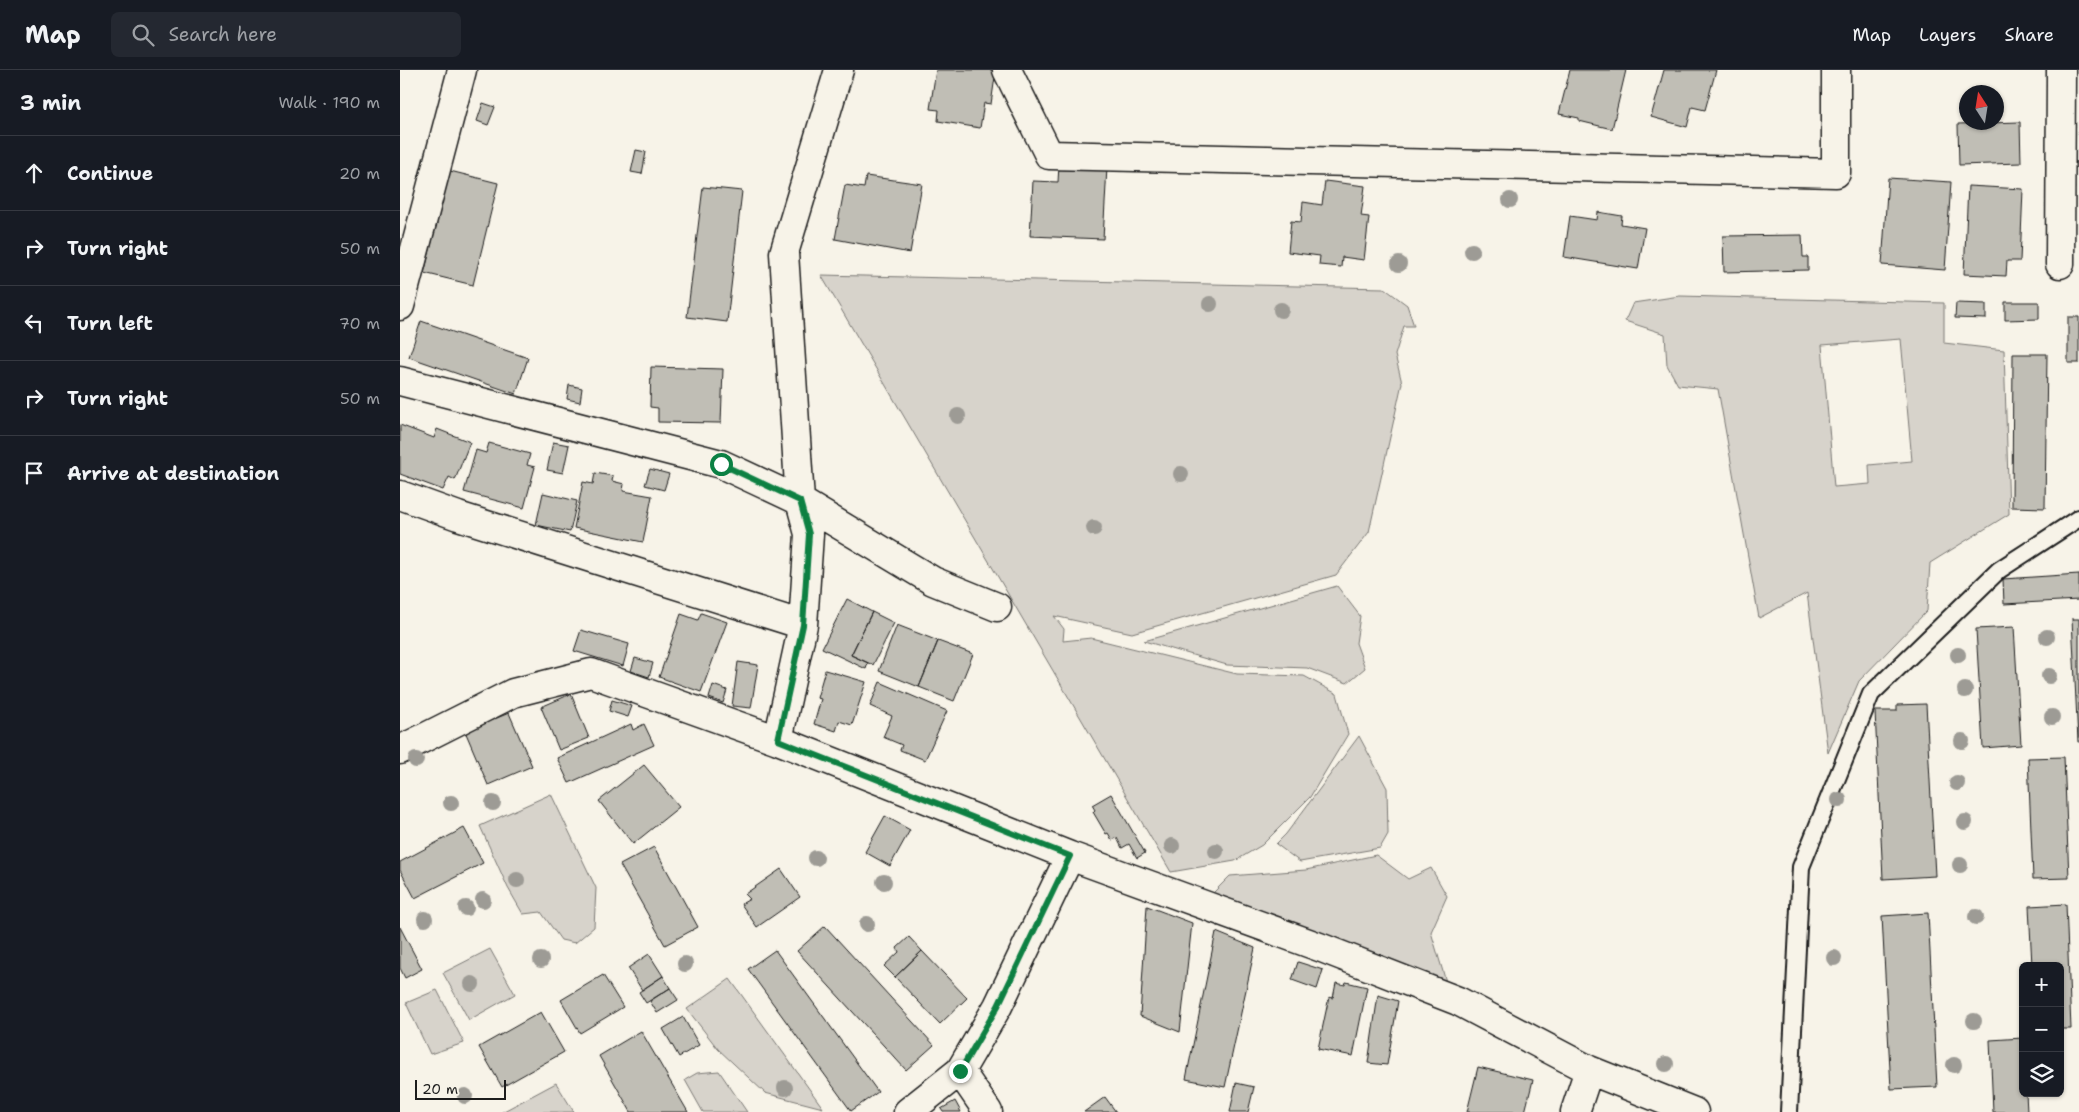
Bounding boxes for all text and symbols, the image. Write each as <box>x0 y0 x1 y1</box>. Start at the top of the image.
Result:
search box <box>111 12 461 57</box>
text: Map <box>25 19 81 51</box>
icon: search <box>129 21 157 49</box>
text: Search here <box>169 22 277 47</box>
text: Map <box>1853 23 1891 47</box>
text: Layers <box>1919 23 1976 47</box>
text: Share <box>2004 23 2054 47</box>
north arrow <box>1959 85 2004 130</box>
text: 3 min <box>20 89 81 117</box>
text: Walk · 190 m <box>278 92 380 113</box>
icon: ahead <box>20 159 48 187</box>
text: Continue <box>67 161 153 186</box>
text: 20 m <box>339 163 380 184</box>
icon: right <box>20 234 48 262</box>
text: Turn right <box>67 236 168 261</box>
text: 50 m <box>340 238 380 259</box>
icon: left <box>20 309 48 337</box>
text: Turn left <box>67 311 153 336</box>
text: 70 m <box>339 313 380 334</box>
icon: right <box>20 384 48 412</box>
text: Turn right <box>67 386 168 411</box>
text: 50 m <box>340 388 380 409</box>
route start <box>710 453 733 476</box>
icon: arrive <box>20 459 48 487</box>
text: Arrive at destination <box>67 461 279 486</box>
map controls <box>2019 962 2064 1097</box>
button: + <box>2019 962 2064 1007</box>
button: − <box>2019 1007 2064 1052</box>
button: layers <box>2019 1052 2064 1097</box>
route end <box>949 1060 972 1083</box>
scale bar <box>415 1077 506 1100</box>
text: 20 m <box>422 1080 458 1098</box>

